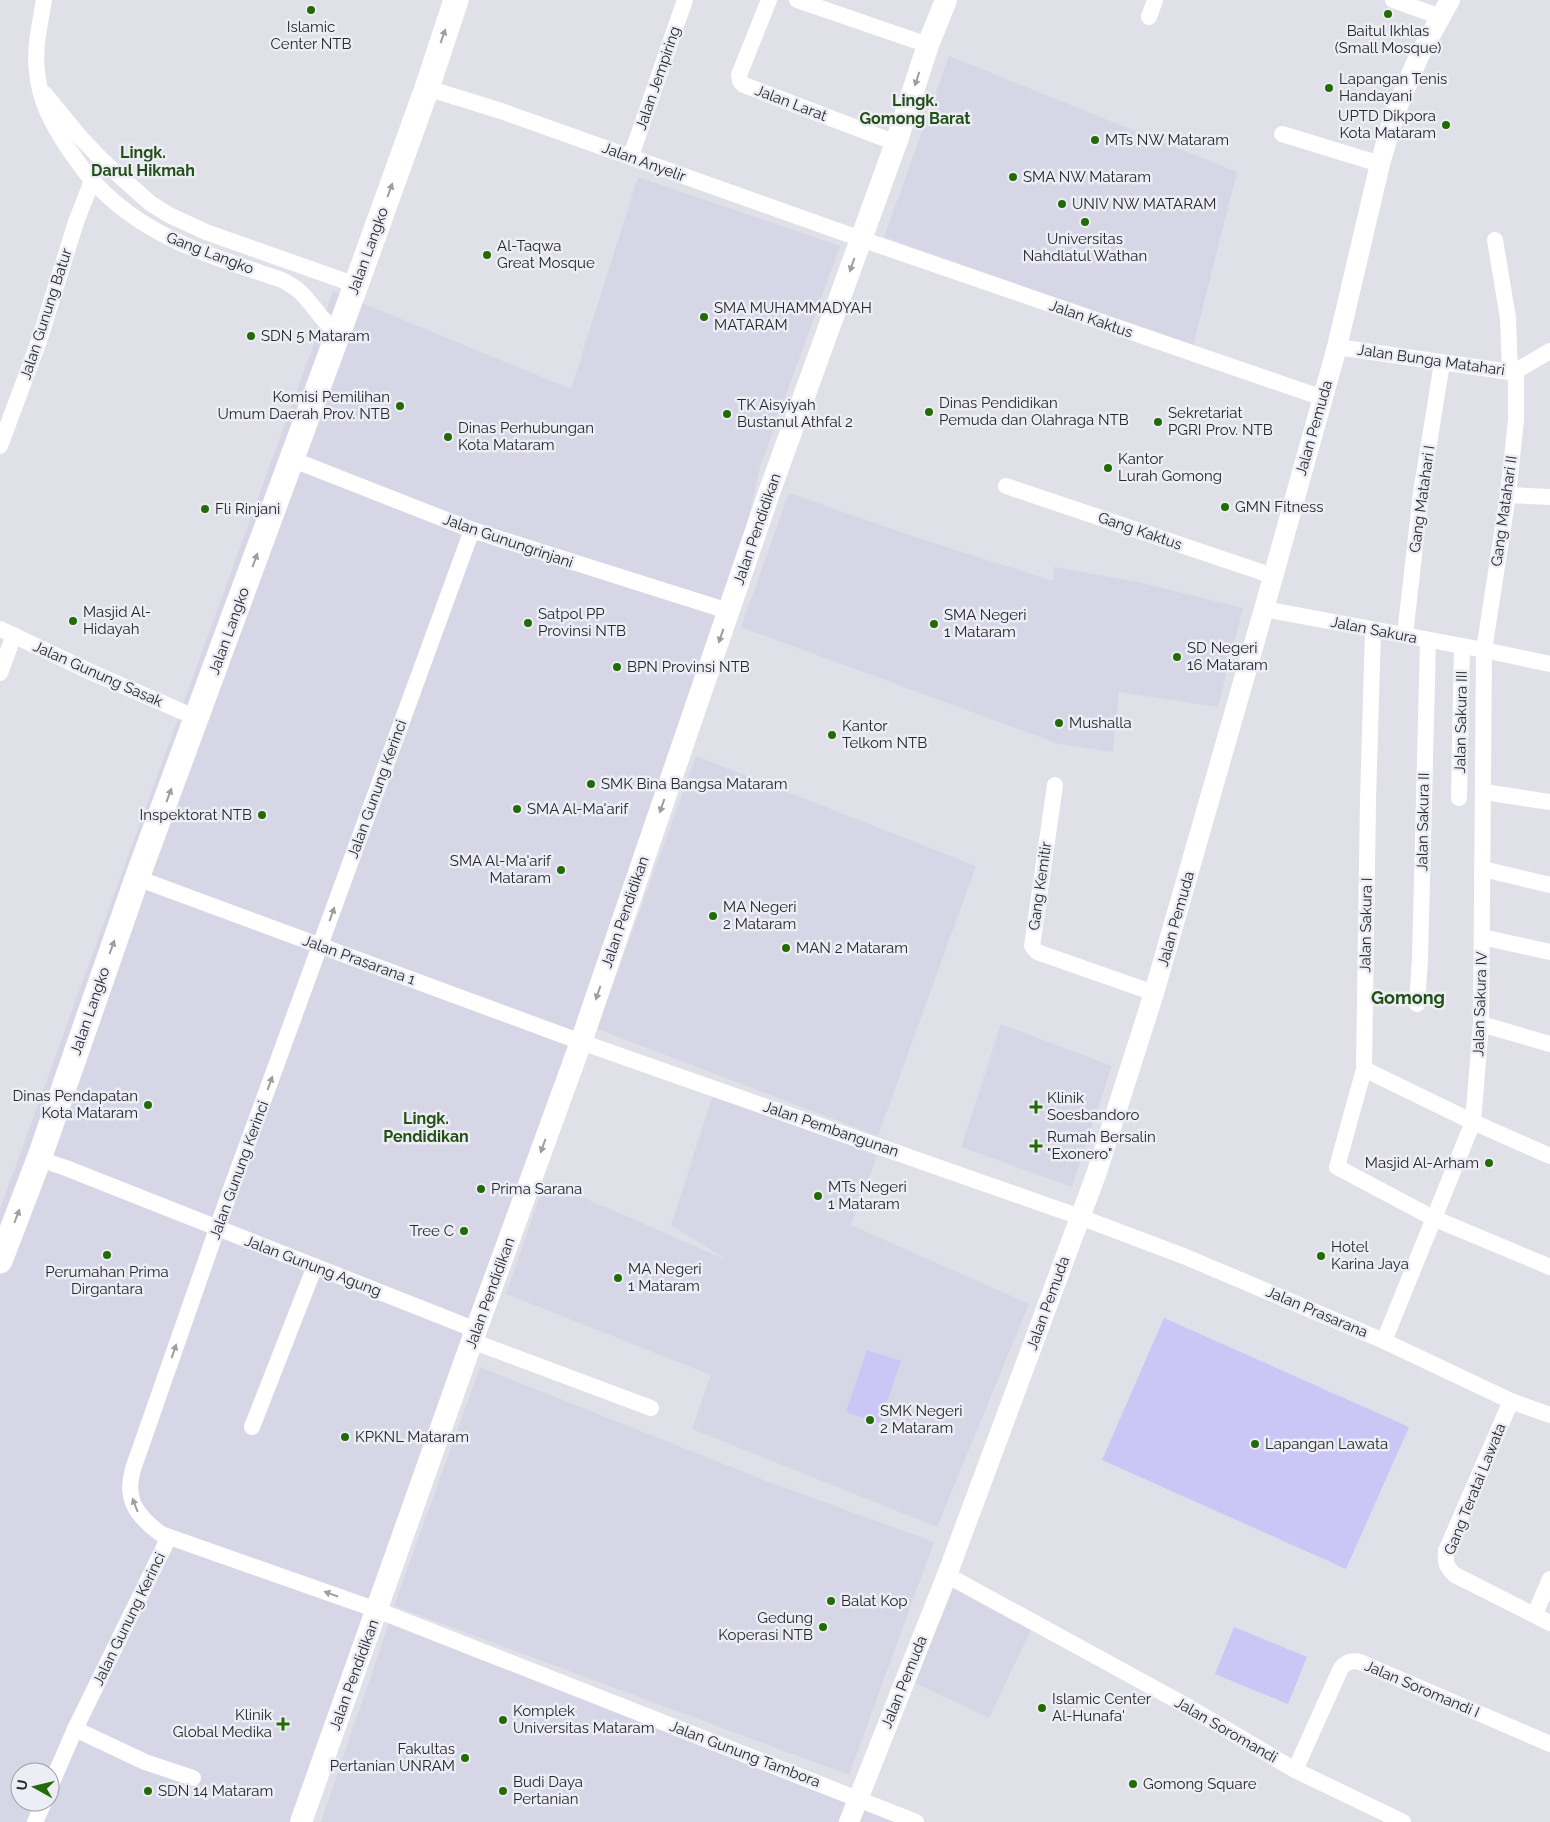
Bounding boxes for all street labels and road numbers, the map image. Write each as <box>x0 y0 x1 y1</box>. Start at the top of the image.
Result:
street label: Jalan Jempiring <box>632 24 684 132</box>
street label: Jalan Larat <box>753 81 829 125</box>
street label: Jalan Anyelir <box>600 139 689 186</box>
street label: Jalan Langko <box>344 205 392 297</box>
street label: Gang Langko <box>164 228 256 278</box>
street label: Jalan Gunung Batur <box>16 246 76 382</box>
street label: Jalan Kaktus <box>1047 296 1135 342</box>
street label: Jalan Bunga Matahari <box>1356 341 1506 379</box>
street label: Jalan Pemuda <box>1292 378 1336 478</box>
street label: Gang Matahari I <box>1406 444 1438 554</box>
street label: Gang Matahari II <box>1487 454 1521 568</box>
street label: Jalan Pendidikan <box>729 471 785 587</box>
street label: Gang Kaktus <box>1096 508 1184 554</box>
street label: Jalan Gunungrinjani <box>441 510 575 572</box>
street label: Jalan Langko <box>205 585 253 677</box>
street label: Jalan Sakura <box>1329 613 1419 647</box>
street label: Jalan Gunung Sasak <box>30 637 166 711</box>
street label: Jalan Sakura III <box>1451 671 1471 773</box>
street label: Jalan Gunung Kerinci <box>344 717 410 861</box>
street label: Jalan Sakura II <box>1413 772 1433 872</box>
street label: Gang Kemitir <box>1025 840 1055 931</box>
street label: Jalan Pendidikan <box>597 854 653 970</box>
street label: Jalan Pemuda <box>1154 869 1198 969</box>
street label: Jalan Sakura I <box>1356 877 1376 973</box>
street label: Jalan Prasarana 1 <box>300 931 418 989</box>
street label: Jalan Sakura IV <box>1469 951 1491 1057</box>
street label: Jalan Langko <box>67 965 113 1057</box>
street label: Jalan Pembangunan <box>761 1097 901 1161</box>
street label: Jalan Gunung Kerinci <box>206 1098 272 1242</box>
street label: Jalan Gunung Agung <box>242 1232 384 1300</box>
street label: Jalan Pendidikan <box>462 1235 518 1351</box>
street label: Jalan Pemuda <box>1023 1254 1073 1352</box>
street label: Jalan Prasarana <box>1264 1283 1370 1341</box>
street label: Gang Teratai Lawata <box>1440 1421 1510 1557</box>
street label: Jalan Gunung Kerinci <box>89 1549 169 1689</box>
street label: Jalan Pendidikan <box>326 1617 382 1733</box>
street label: Jalan Pemuda <box>877 1633 931 1731</box>
street label: Jalan Soromandi I <box>1362 1657 1482 1721</box>
street label: Jalan Soromandi <box>1172 1693 1280 1767</box>
street label: Jalan Gunung Tambora <box>667 1717 823 1791</box>

